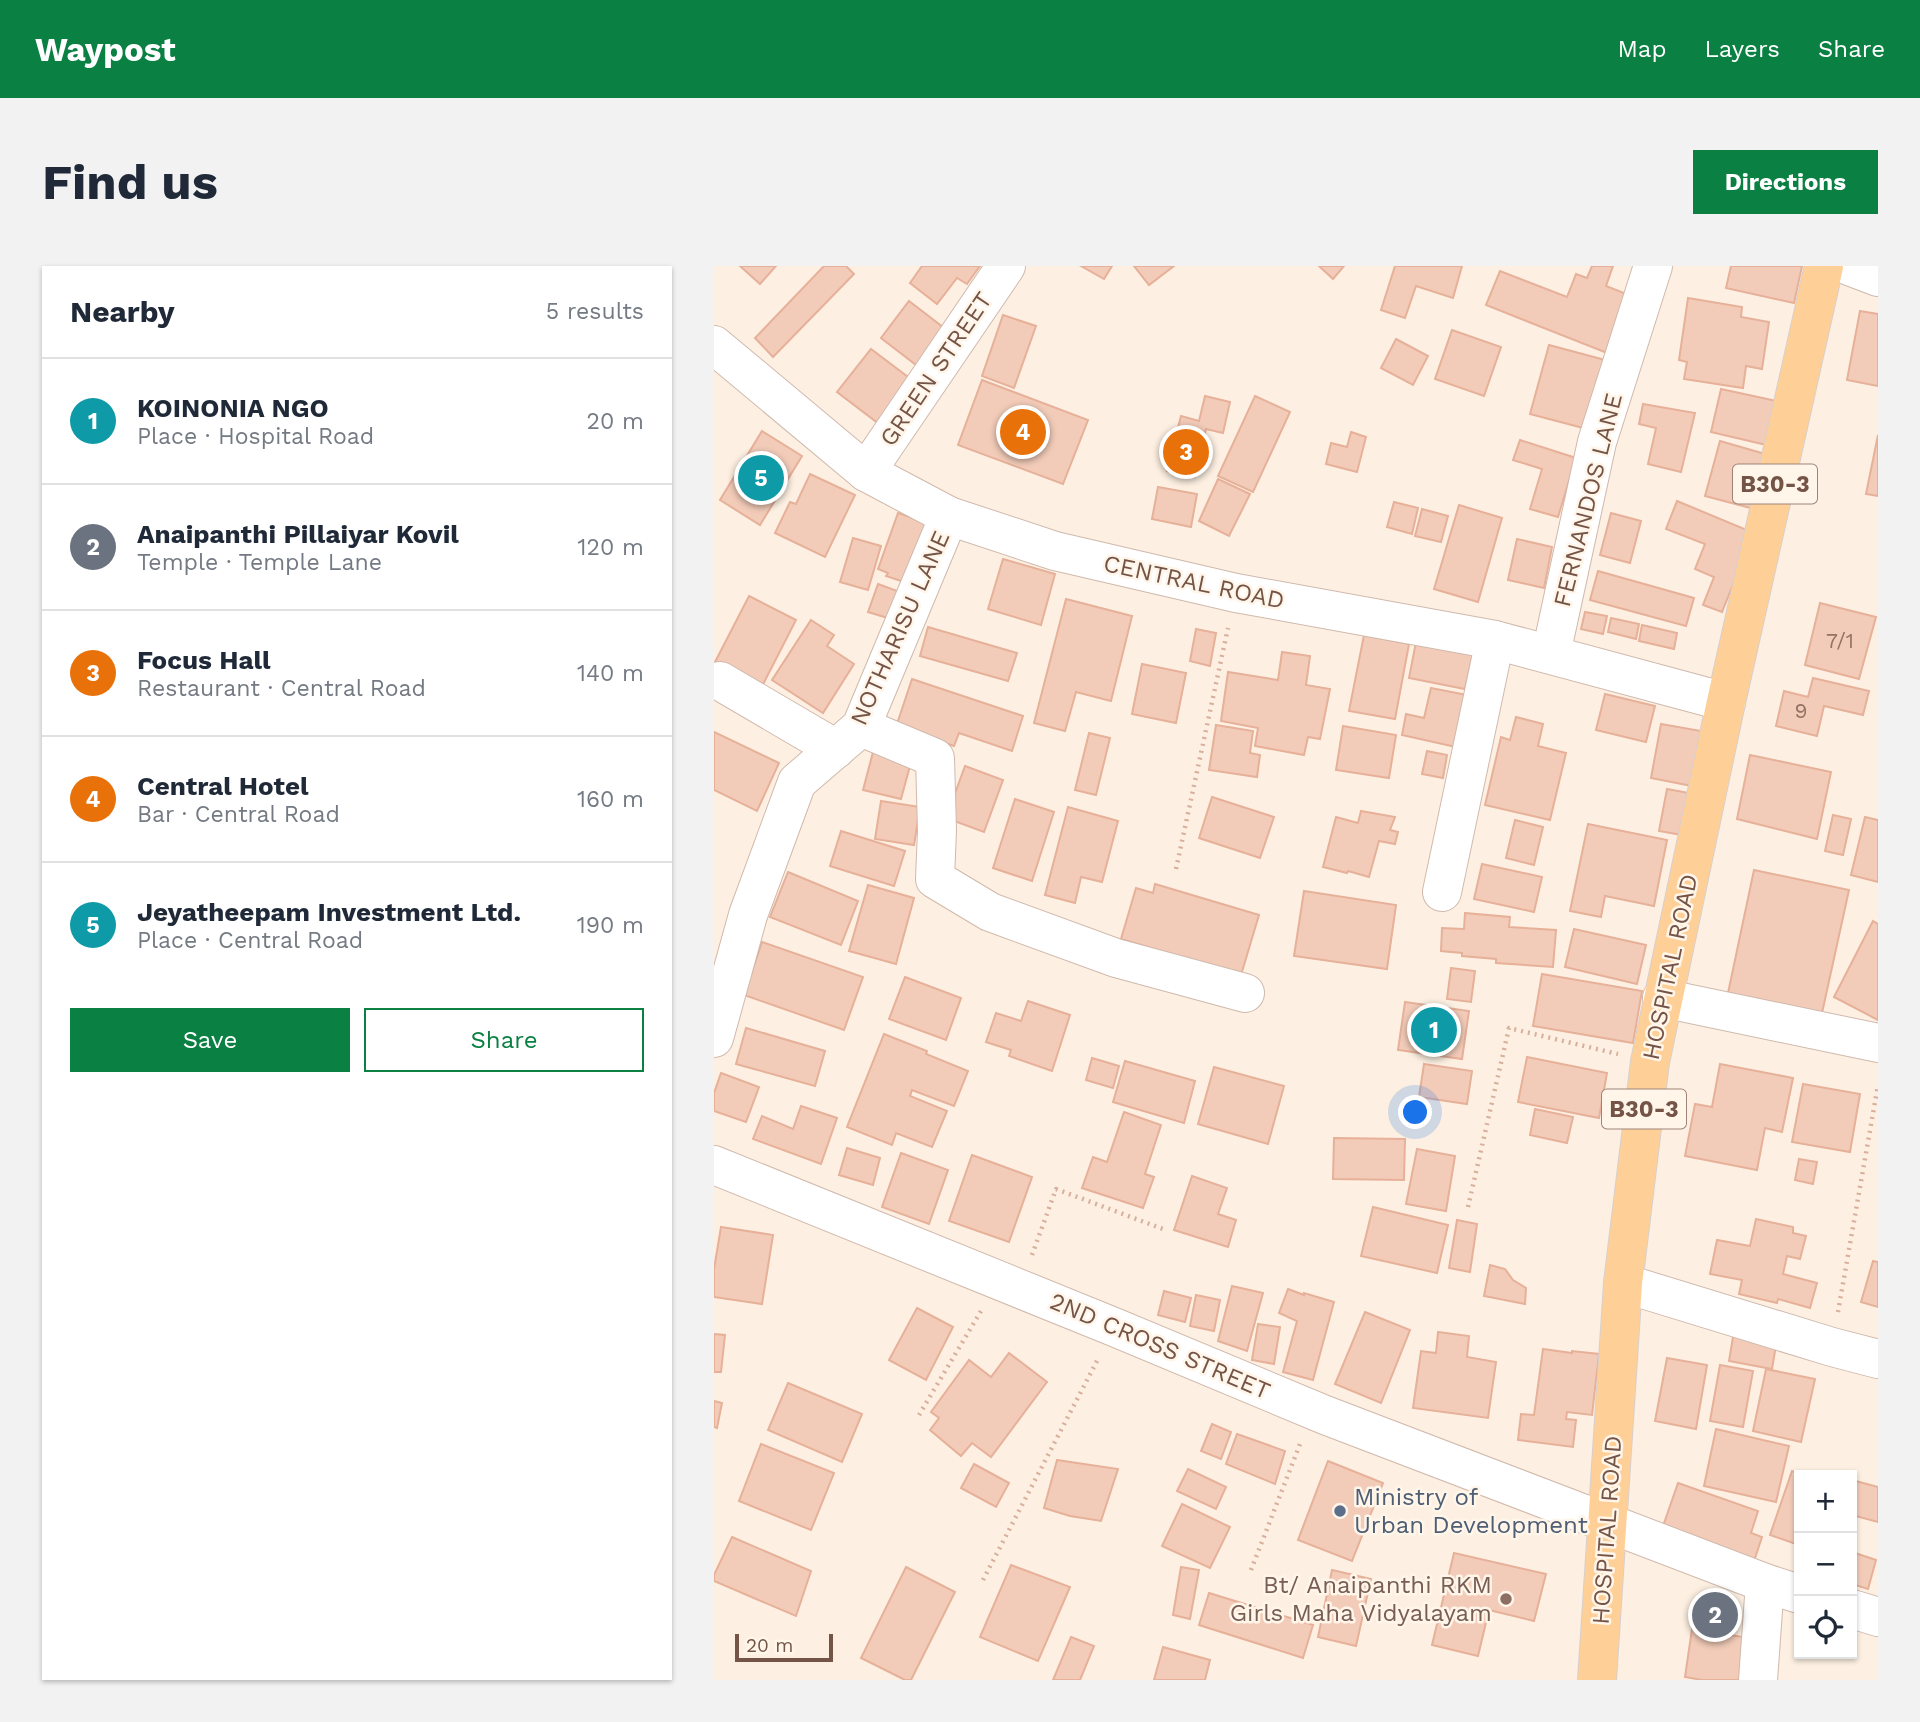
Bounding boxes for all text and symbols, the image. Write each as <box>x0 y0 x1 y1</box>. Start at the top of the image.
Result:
text: Waypost <box>35 30 176 69</box>
text: Map <box>1618 35 1666 63</box>
text: Layers <box>1704 35 1780 63</box>
text: Share <box>1818 35 1885 63</box>
button: Directions <box>1693 150 1878 214</box>
text: Find us <box>42 153 218 211</box>
street label: GREEN STREET <box>874 287 998 451</box>
text: Nearby <box>70 294 175 329</box>
text: 5 results <box>546 298 644 325</box>
street label: FERNANDOS LANE <box>1548 390 1628 610</box>
text: KOINONIA NGO <box>137 393 329 423</box>
pin: 4 <box>1000 406 1046 458</box>
text: 1 <box>88 408 98 435</box>
text: 20 m <box>587 408 644 435</box>
text: Place · Hospital Road <box>137 423 374 450</box>
pin: 3 <box>1163 426 1209 478</box>
pin: 5 <box>738 452 784 504</box>
road number: B30-3 <box>1733 464 1817 504</box>
text: Anaipanthi Pillaiyar Kovil <box>137 519 459 549</box>
street label: NOTHARISU LANE <box>845 526 955 730</box>
text: 2 <box>86 534 100 561</box>
text: 120 m <box>578 534 644 561</box>
text: Temple · Temple Lane <box>137 549 382 576</box>
street label: CENTRAL ROAD <box>1101 549 1287 615</box>
house number: 7/1 <box>1826 628 1854 653</box>
text: Focus Hall <box>137 645 271 675</box>
text: 3 <box>86 660 100 687</box>
text: 140 m <box>577 660 644 687</box>
text: Restaurant · Central Road <box>137 675 426 702</box>
house number: 9 <box>1795 698 1807 723</box>
text: Central Hotel <box>137 771 308 801</box>
text: 4 <box>86 786 100 813</box>
text: 160 m <box>577 786 644 813</box>
text: Bar · Central Road <box>137 801 340 828</box>
street label: HOSPITAL ROAD <box>1637 872 1703 1062</box>
text: Jeyatheepam Investment Ltd. <box>137 897 521 927</box>
text: 5 <box>86 912 100 939</box>
text: 190 m <box>577 912 644 939</box>
text: Place · Central Road <box>137 927 363 954</box>
pin: 1 <box>1411 1004 1457 1056</box>
button: Save <box>70 1008 350 1072</box>
button: Share <box>364 1008 644 1072</box>
road number: B30-3 <box>1602 1090 1686 1128</box>
your location <box>1398 1095 1432 1129</box>
street label: 2ND CROSS STREET <box>1046 1287 1274 1405</box>
street label: HOSPITAL ROAD <box>1586 1435 1628 1625</box>
map controls <box>1794 1470 1857 1659</box>
button: + <box>1794 1470 1857 1533</box>
place label: Ministry of Urban Development <box>1354 1483 1588 1539</box>
marker: Ministry of Urban Development <box>1332 1503 1348 1519</box>
button: − <box>1794 1533 1857 1596</box>
place label: Bt/ Anaipanthi RKM Girls Maha Vidyalayam <box>1230 1571 1492 1627</box>
pin: 2 <box>1692 1589 1738 1641</box>
marker: Bt/ Anaipanthi RKM Girls Maha Vidyalayam <box>1498 1591 1514 1607</box>
button: locate <box>1794 1596 1857 1659</box>
scale bar <box>735 1631 833 1663</box>
text: 20 m <box>746 1634 793 1657</box>

